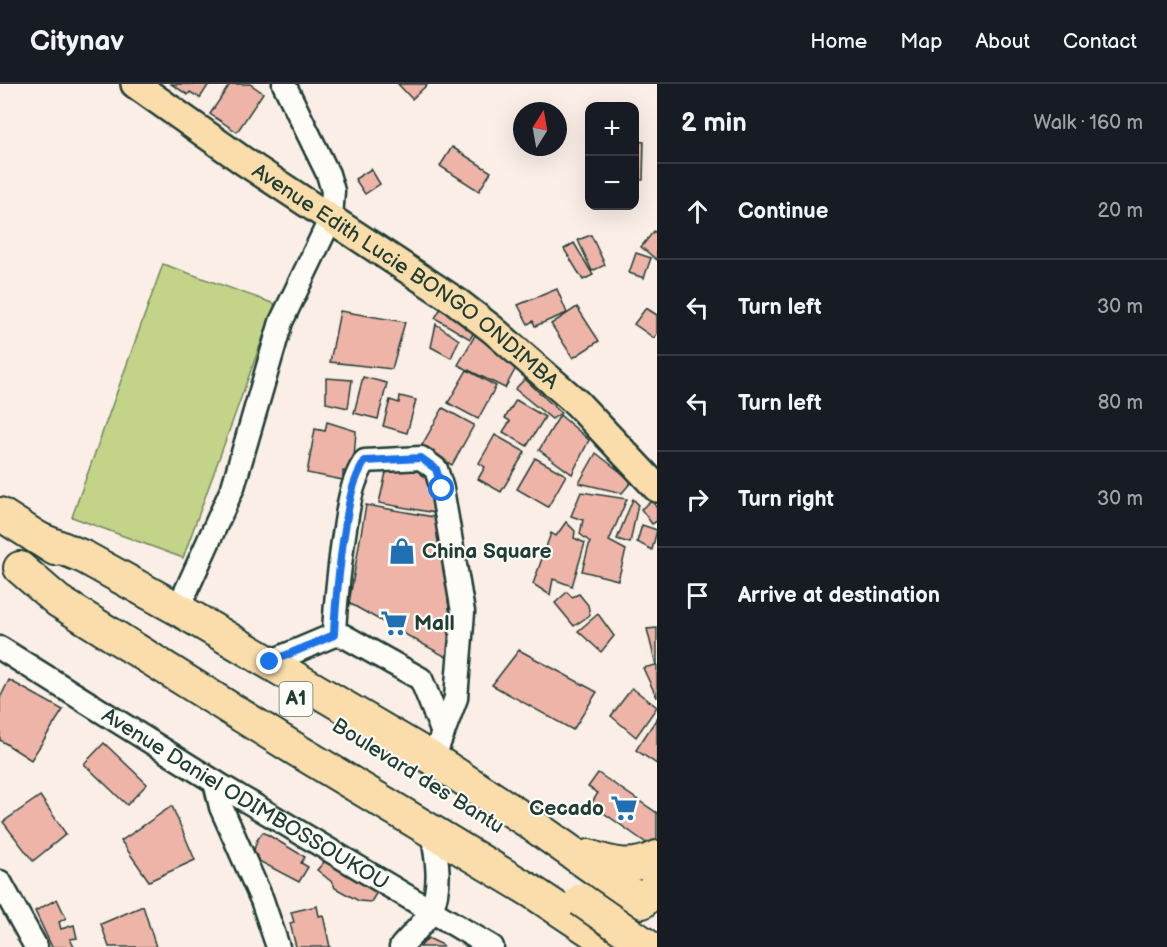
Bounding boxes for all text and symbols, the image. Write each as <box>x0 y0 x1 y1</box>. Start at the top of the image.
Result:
text: Citynav <box>30 25 124 58</box>
text: Home <box>810 29 867 54</box>
text: Map <box>900 29 942 54</box>
text: About <box>975 29 1030 54</box>
text: Contact <box>1063 29 1137 54</box>
north arrow <box>513 102 567 156</box>
map controls <box>585 102 639 210</box>
button: + <box>585 102 639 156</box>
text: 2 min <box>681 108 747 139</box>
text: Walk · 160 m <box>1034 111 1143 135</box>
button: − <box>585 156 639 210</box>
street label: Avenue Edith Lucie BONGO ONDIMBA <box>248 158 564 394</box>
icon: ahead <box>681 195 714 228</box>
text: Continue <box>738 198 828 225</box>
text: 20 m <box>1098 199 1143 223</box>
icon: left <box>681 291 714 324</box>
text: Turn left <box>738 294 822 321</box>
text: 30 m <box>1097 295 1143 319</box>
icon: left <box>681 387 714 420</box>
text: Turn left <box>738 390 822 417</box>
text: 80 m <box>1098 391 1143 415</box>
route start <box>428 475 454 501</box>
icon: right <box>681 483 714 516</box>
text: Turn right <box>738 486 834 513</box>
text: 30 m <box>1097 487 1143 511</box>
shop icon: China Square <box>387 536 417 566</box>
place label: China Square <box>422 539 552 564</box>
icon: arrive <box>681 579 714 612</box>
text: Arrive at destination <box>738 582 940 609</box>
supermarket icon: Mall <box>379 608 409 638</box>
place label: Mall <box>414 611 455 636</box>
route end <box>256 648 282 674</box>
road number: A1 <box>280 682 312 716</box>
street label: Avenue Daniel ODIMBOSSOUKOU <box>98 702 393 895</box>
street label: Boulevard des Bantu <box>327 713 509 839</box>
supermarket icon: Cecado <box>609 793 639 823</box>
place label: Cecado <box>529 796 604 821</box>

